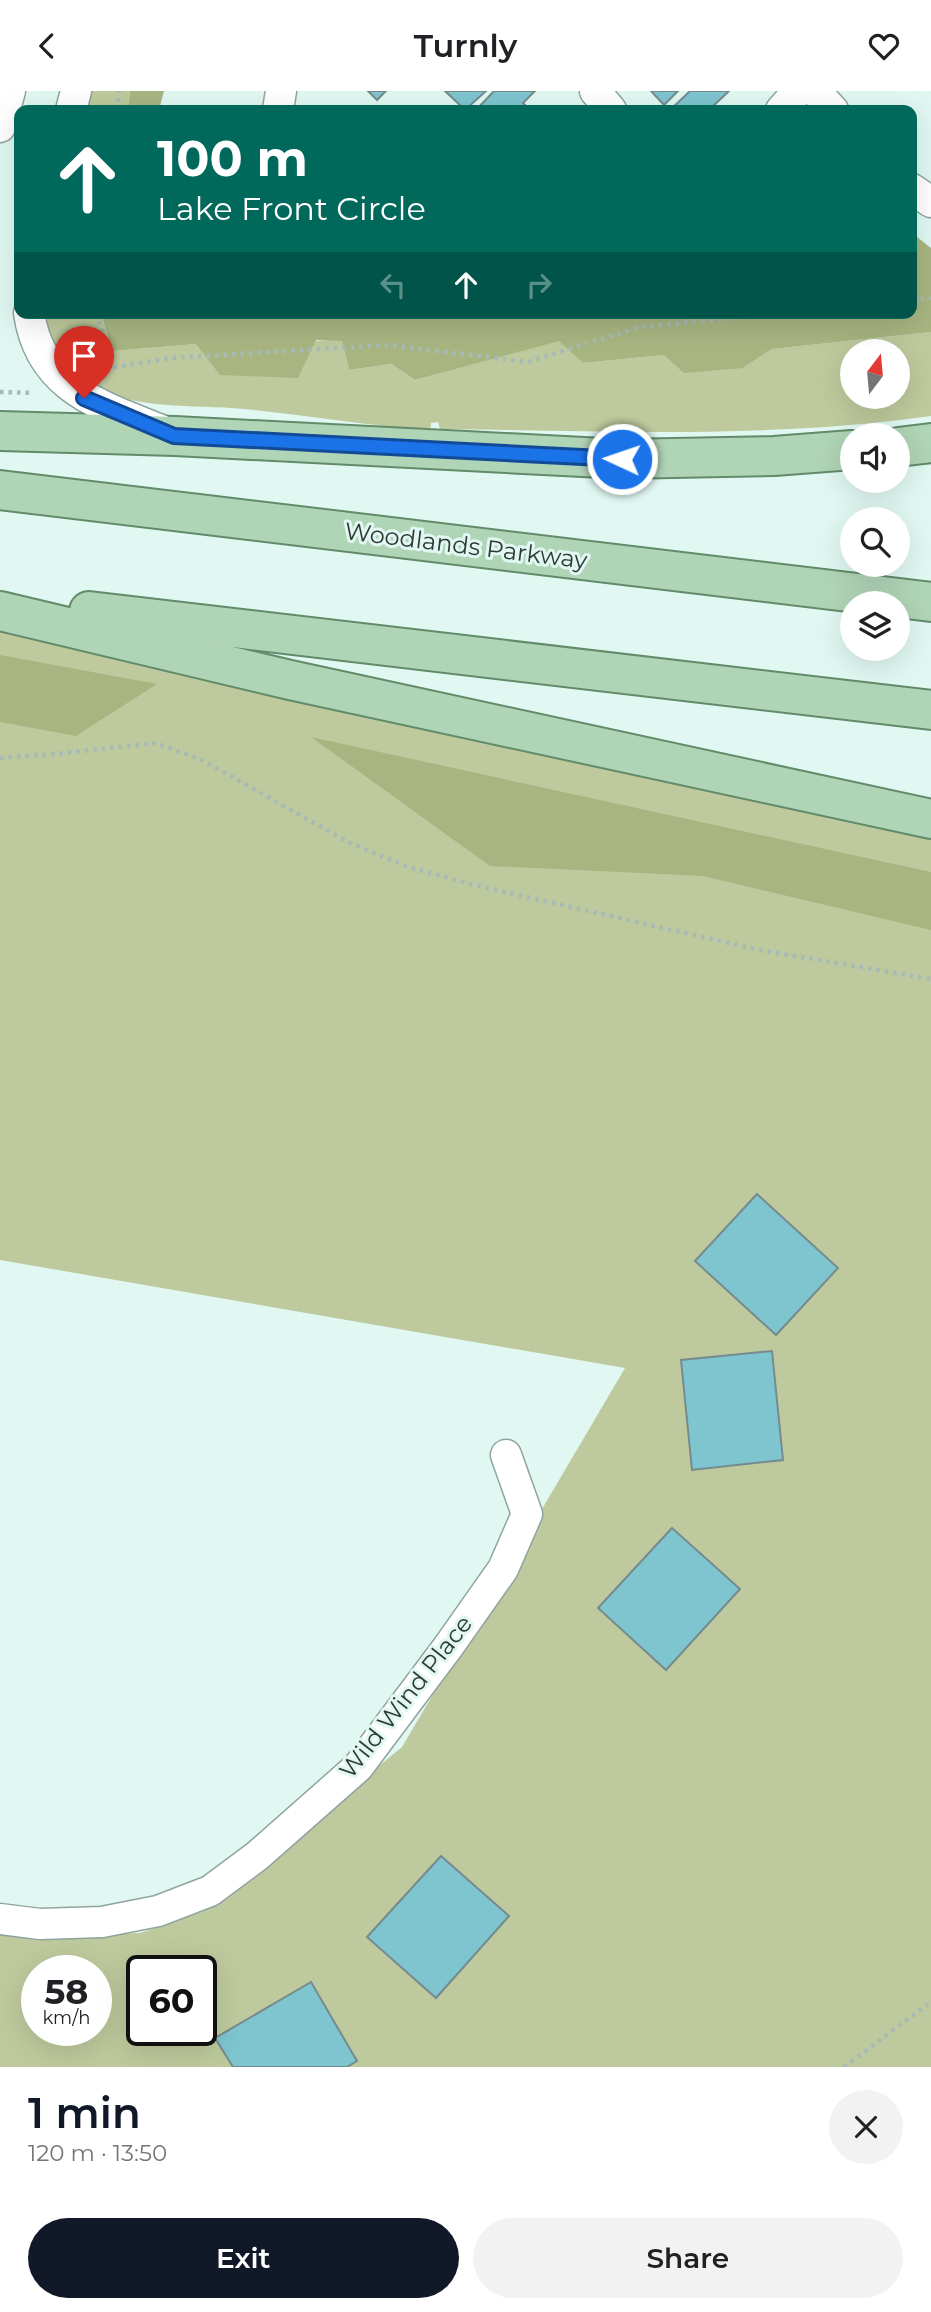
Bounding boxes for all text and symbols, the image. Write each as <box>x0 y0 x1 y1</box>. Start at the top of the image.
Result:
text: Turnly <box>414 26 517 65</box>
icon: back <box>28 27 66 65</box>
icon: heart <box>865 27 903 65</box>
text: 100 m <box>157 129 308 188</box>
icon: ahead <box>42 133 133 224</box>
text: Lake Front Circle <box>157 189 426 228</box>
icon: left <box>374 266 412 304</box>
icon: ahead <box>447 266 485 304</box>
icon: right <box>520 266 558 304</box>
pin <box>54 326 114 398</box>
icon: arrive <box>65 337 103 375</box>
north arrow <box>840 339 910 409</box>
map controls <box>840 339 910 661</box>
position arrow <box>585 422 659 496</box>
button: sound <box>840 423 910 493</box>
button: search <box>840 507 910 577</box>
street label: Woodlands Parkway <box>343 516 589 575</box>
button: layers <box>840 591 910 661</box>
street label: Wild Wind Place <box>333 1609 478 1784</box>
speed limit sign: 60 <box>126 1955 217 2046</box>
text: 58 <box>45 1970 88 2013</box>
text: km/h <box>42 2007 91 2029</box>
text: 1 min <box>28 2087 141 2139</box>
button: close <box>829 2090 903 2164</box>
text: 120 m · 13:50 <box>28 2139 167 2167</box>
button: Exit <box>28 2218 459 2298</box>
button: Share <box>473 2218 903 2298</box>

